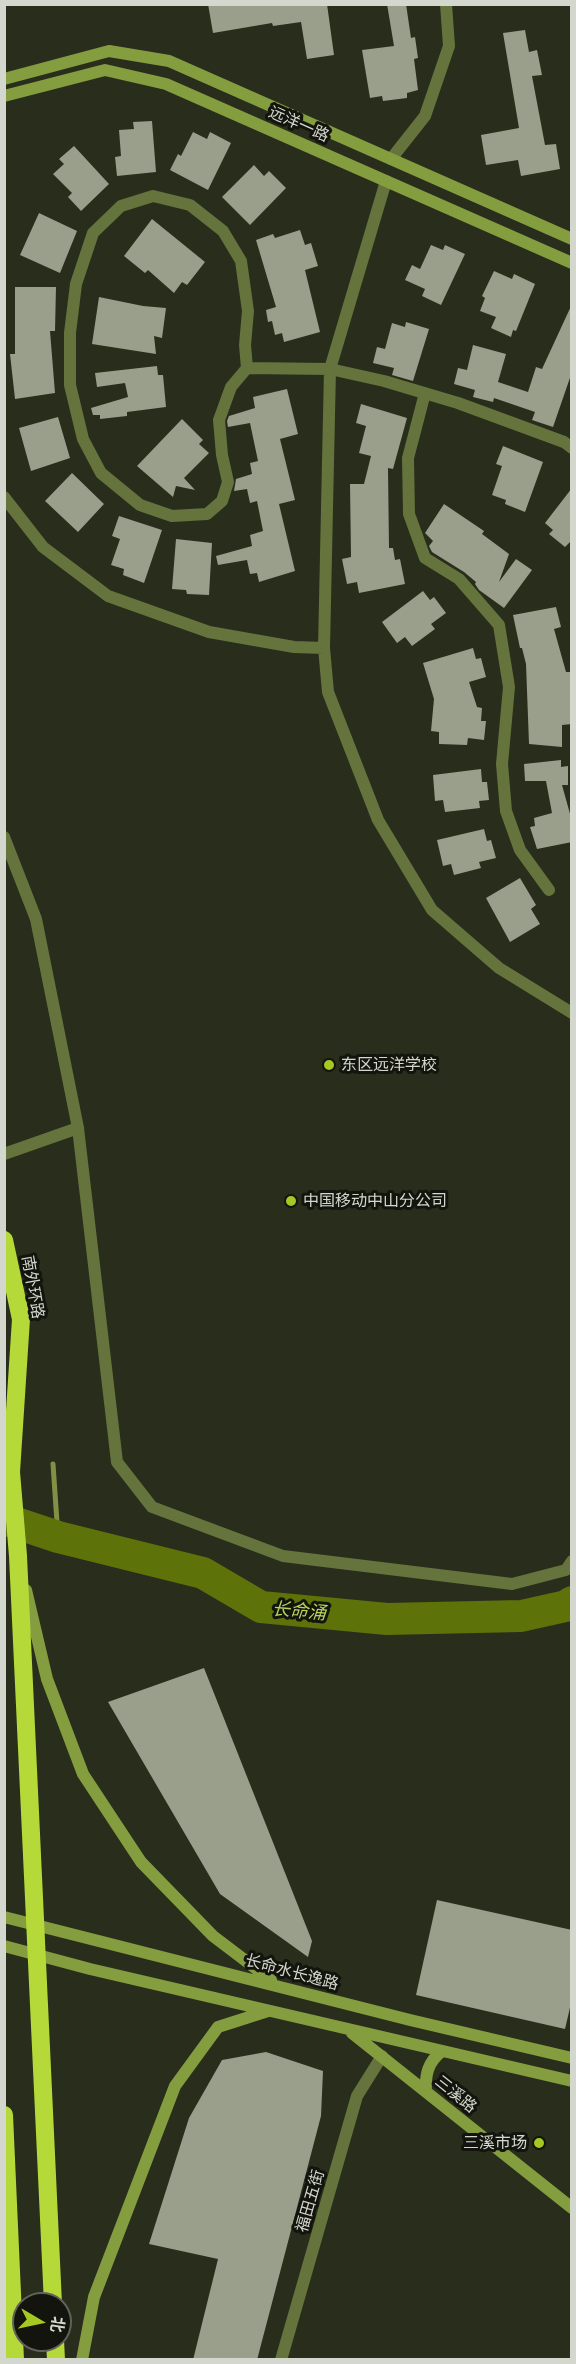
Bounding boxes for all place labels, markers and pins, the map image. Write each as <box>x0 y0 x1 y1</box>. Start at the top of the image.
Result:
place label: 东区远洋学校 <box>341 1055 437 1075</box>
marker: 东区远洋学校 <box>322 1058 336 1072</box>
place label: 中国移动中山分公司 <box>303 1191 447 1211</box>
marker: 中国移动中山分公司 <box>284 1194 298 1208</box>
place label: 三溪市场 <box>463 2133 527 2153</box>
marker: 三溪市场 <box>532 2136 546 2150</box>

